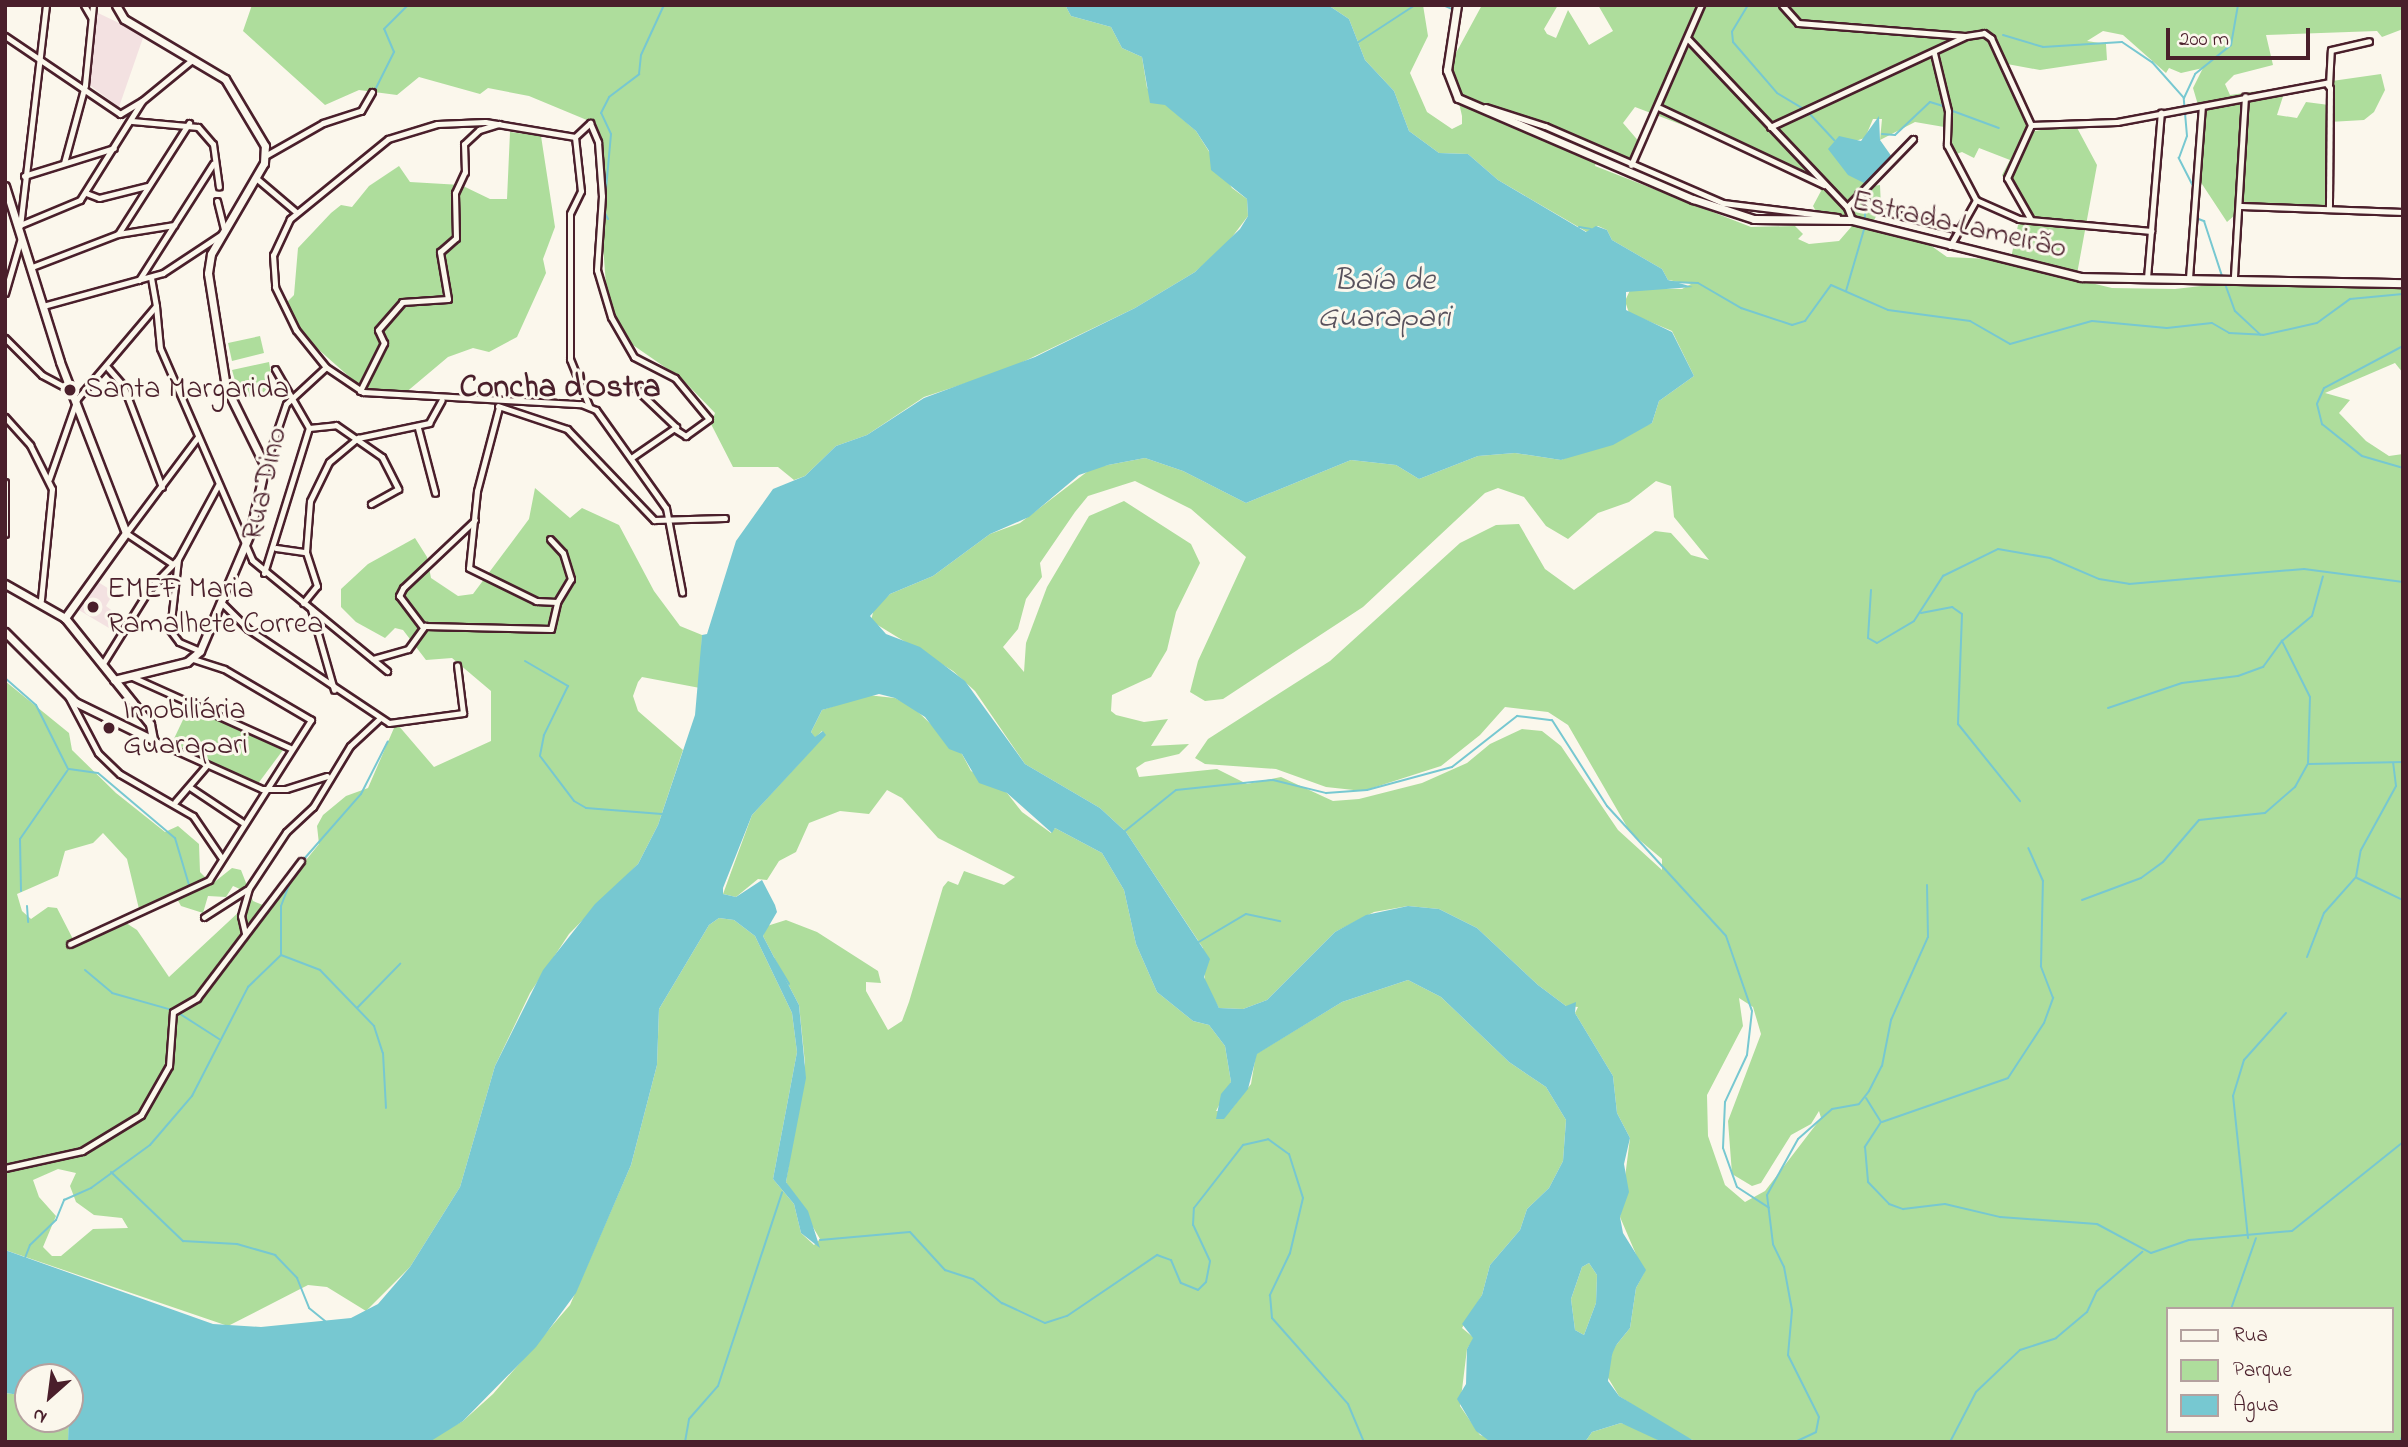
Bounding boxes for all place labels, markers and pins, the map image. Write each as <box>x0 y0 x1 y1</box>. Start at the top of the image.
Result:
place label: Santa Margarida <box>84 372 289 408</box>
marker: Santa Margarida <box>62 382 78 398</box>
place label: EMEF Maria Ramalhete Correa <box>107 572 323 642</box>
marker: EMEF Maria Ramalhete Correa <box>85 599 101 615</box>
place label: Imobiliária Guarapari <box>123 693 248 764</box>
marker: Imobiliária Guarapari <box>101 720 117 736</box>

